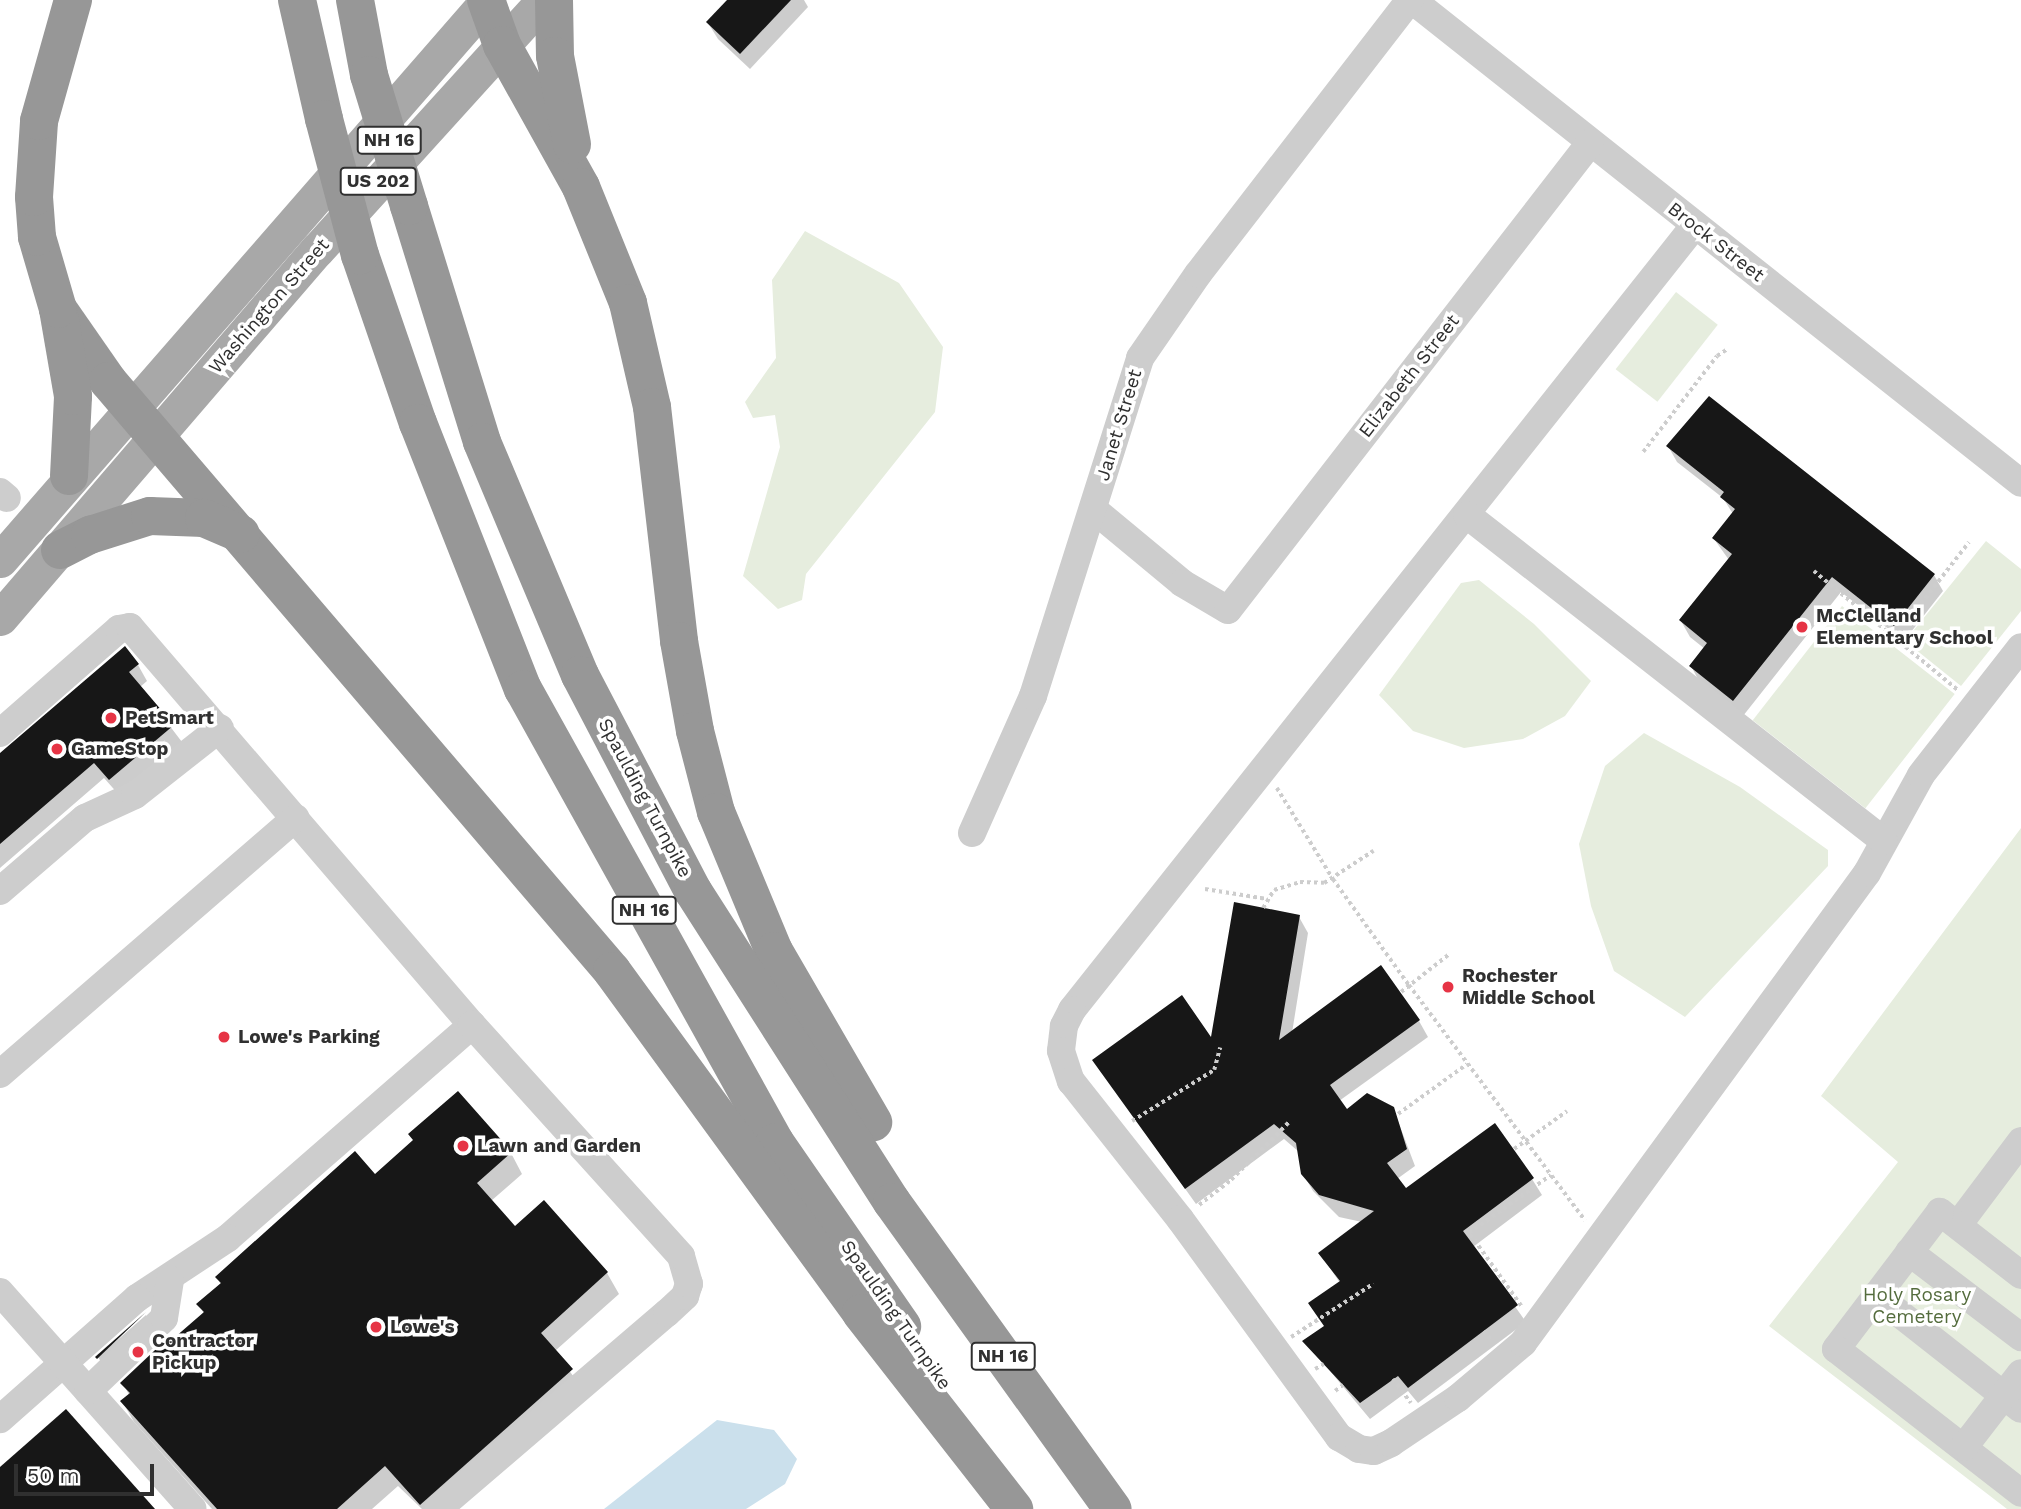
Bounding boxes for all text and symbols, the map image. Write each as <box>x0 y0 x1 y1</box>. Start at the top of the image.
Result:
road number: NH 16 <box>356 125 422 154</box>
road number: US 202 <box>340 166 416 196</box>
street label: Brock Street <box>1663 197 1769 287</box>
street label: Washington Street <box>204 234 334 378</box>
street label: Elizabeth Street <box>1354 310 1464 442</box>
street label: Janet Street <box>1091 367 1147 483</box>
place label: McClelland Elementary School <box>1816 605 1993 649</box>
marker: McClelland Elementary School <box>1794 619 1810 635</box>
place label: PetSmart <box>125 707 214 729</box>
marker: PetSmart <box>103 710 119 726</box>
street label: Spaulding Turnpike <box>593 714 697 882</box>
place label: GameStop <box>71 738 168 760</box>
marker: GameStop <box>49 741 65 757</box>
road number: NH 16 <box>611 896 677 925</box>
place label: Rochester Middle School <box>1462 965 1595 1009</box>
marker: Rochester Middle School <box>1440 979 1456 995</box>
place label: Lowe's Parking <box>238 1026 380 1048</box>
marker: Lowe's Parking <box>216 1029 232 1045</box>
place label: Lawn and Garden <box>477 1135 641 1157</box>
marker: Lawn and Garden <box>455 1138 471 1154</box>
street label: Spaulding Turnpike <box>836 1236 956 1394</box>
park label: Holy Rosary Cemetery <box>1863 1284 1971 1328</box>
place label: Lowe's <box>390 1316 455 1338</box>
marker: Lowe's <box>368 1319 384 1335</box>
place label: Contractor Pickup <box>152 1330 254 1374</box>
road number: NH 16 <box>970 1342 1036 1371</box>
marker: Contractor Pickup <box>130 1344 146 1360</box>
scale bar <box>18 1450 158 1494</box>
text: 50 m <box>27 1463 79 1488</box>

